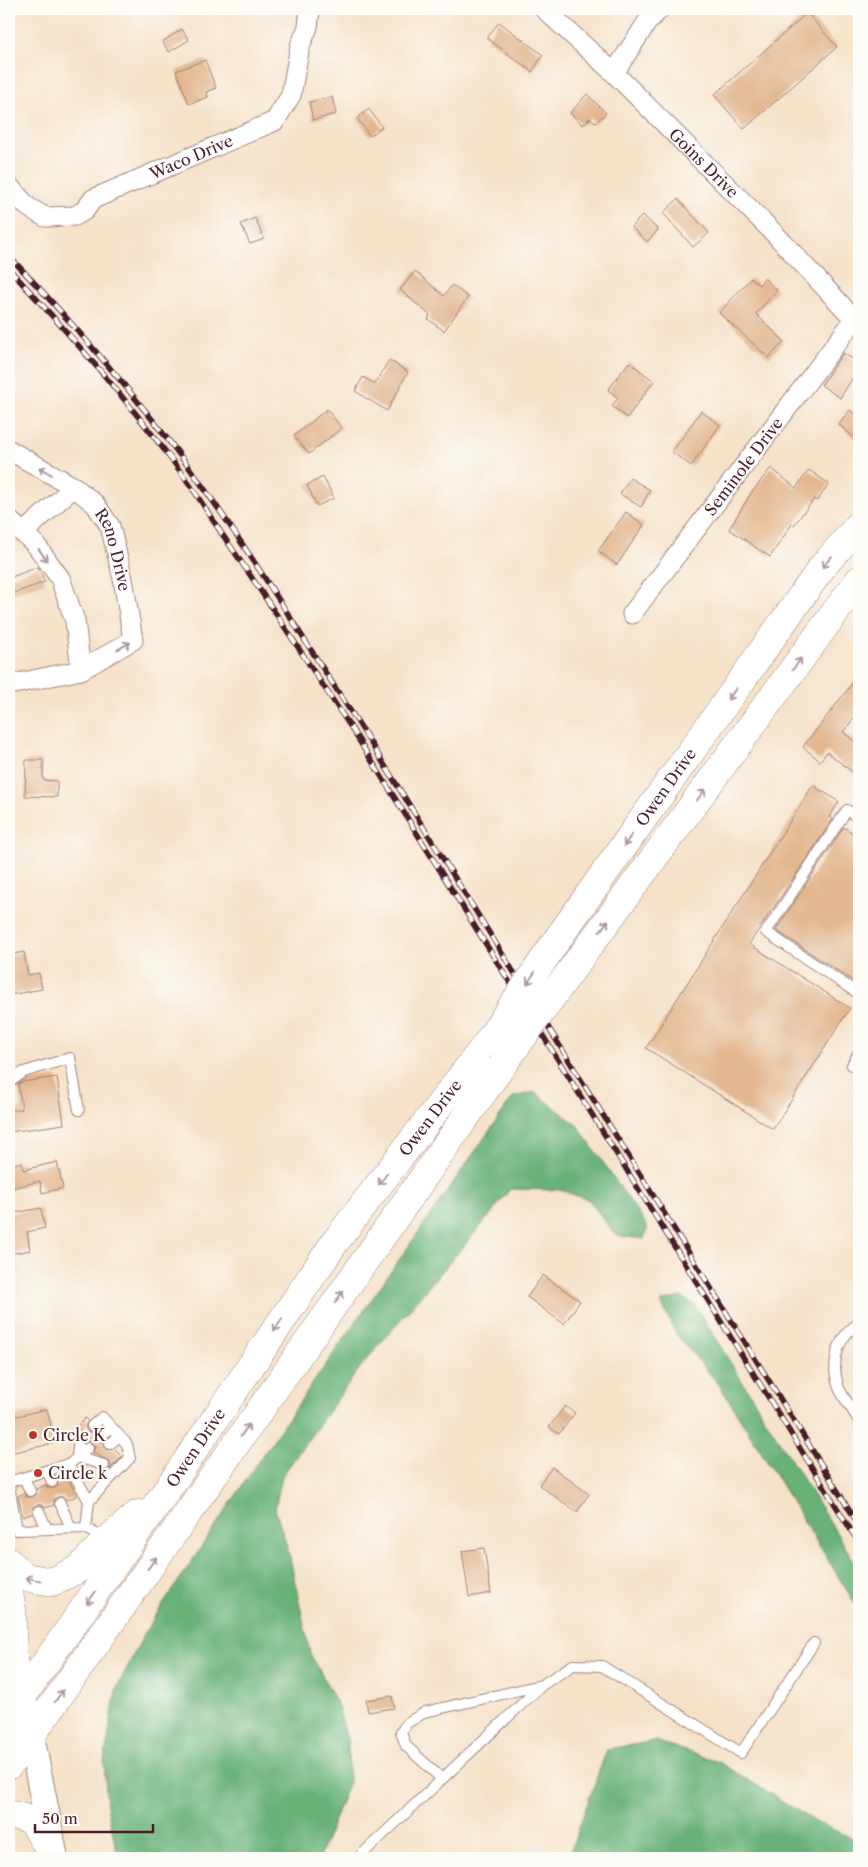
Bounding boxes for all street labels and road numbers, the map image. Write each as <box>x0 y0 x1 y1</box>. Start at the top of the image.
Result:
street label: Goins Drive <box>665 124 743 202</box>
street label: Waco Drive <box>145 130 236 184</box>
street label: Seminole Drive <box>700 413 787 519</box>
street label: Reno Drive <box>91 504 135 593</box>
street label: Owen Drive <box>631 744 700 830</box>
street label: Owen Drive <box>394 1075 466 1160</box>
street label: Owen Drive <box>162 1404 229 1491</box>

